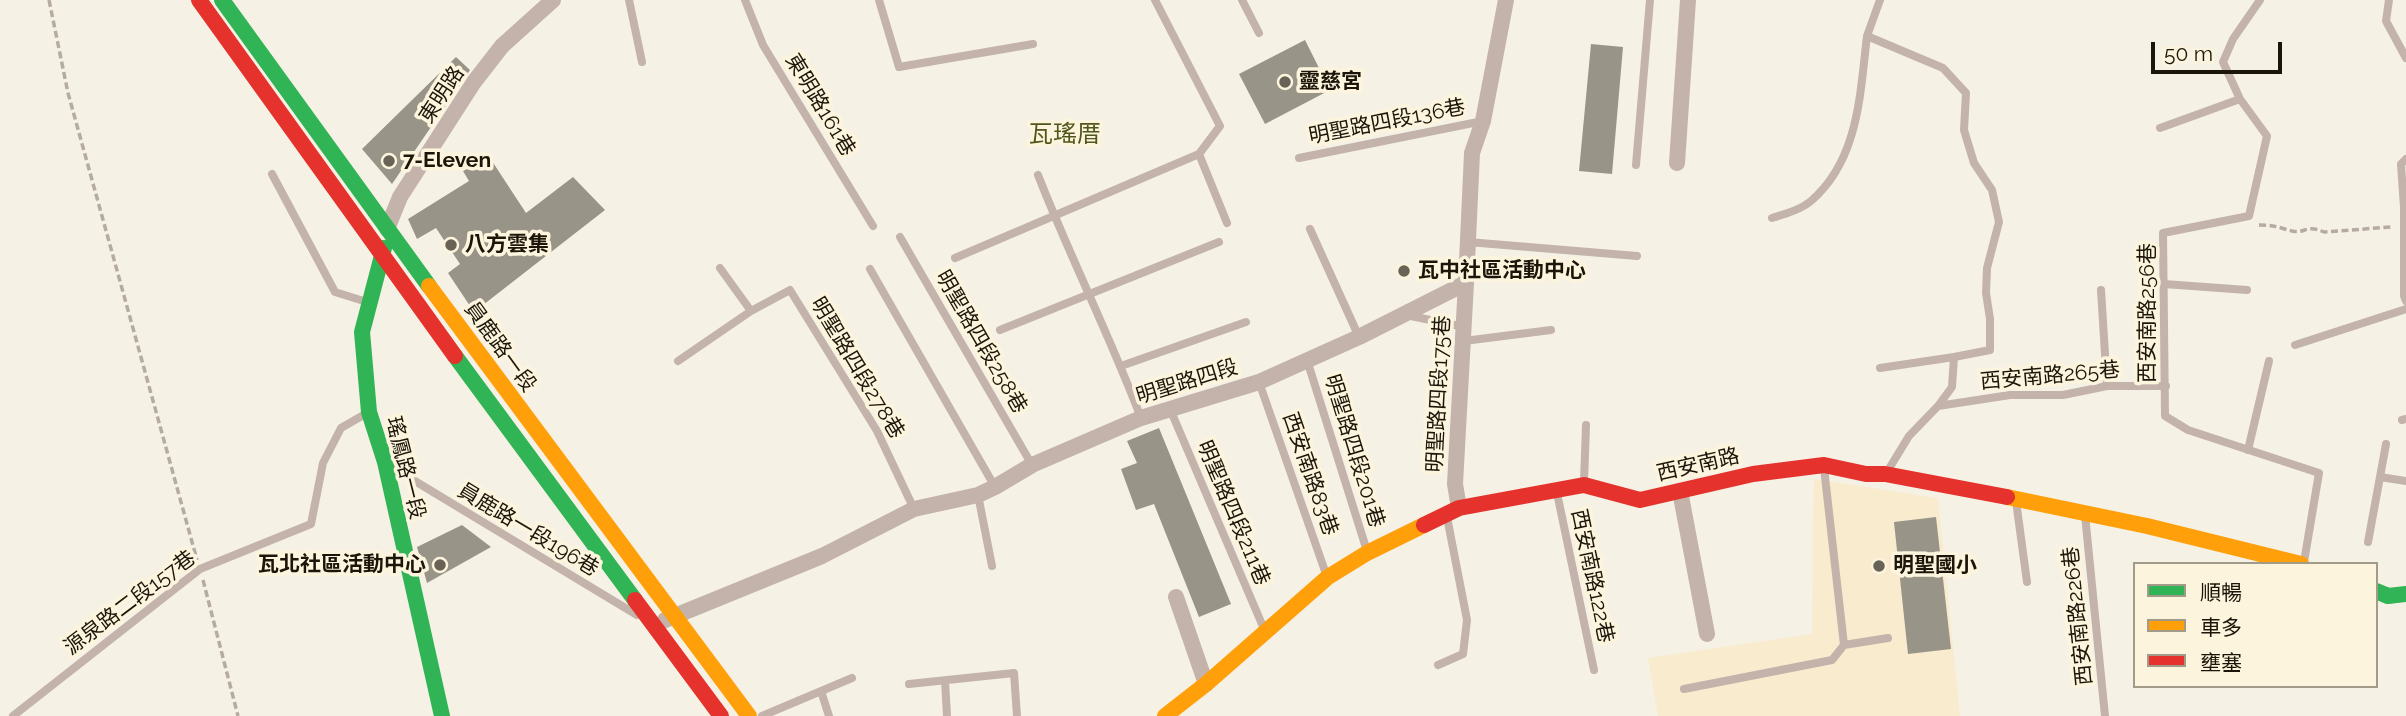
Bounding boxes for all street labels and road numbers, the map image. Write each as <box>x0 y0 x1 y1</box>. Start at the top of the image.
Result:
street label: 東明路161巷 <box>780 49 860 161</box>
street label: 東明路 <box>414 62 470 128</box>
street label: 明聖路四段136巷 <box>1307 94 1467 150</box>
street label: 西安南路256巷 <box>2135 243 2161 383</box>
street label: 明聖路四段258巷 <box>930 266 1032 418</box>
street label: 明聖路四段278巷 <box>805 293 909 443</box>
street label: 員鹿路一段 <box>459 297 541 397</box>
street label: 明聖路四段175巷 <box>1422 315 1456 473</box>
street label: 明聖路四段 <box>1133 355 1241 409</box>
street label: 西安南路265巷 <box>1979 357 2121 395</box>
street label: 明聖路四段201巷 <box>1319 371 1389 531</box>
street label: 西安南路83巷 <box>1277 409 1343 539</box>
street label: 瑤鳳路一段 <box>380 414 430 522</box>
street label: 明聖路四段211巷 <box>1191 437 1275 589</box>
street label: 西安南路 <box>1654 443 1742 487</box>
street label: 員鹿路一段196巷 <box>453 478 603 582</box>
street label: 西安南路122巷 <box>1566 507 1618 645</box>
street label: 西安南路226巷 <box>2058 545 2098 687</box>
street label: 源泉路二段157巷 <box>59 546 201 660</box>

